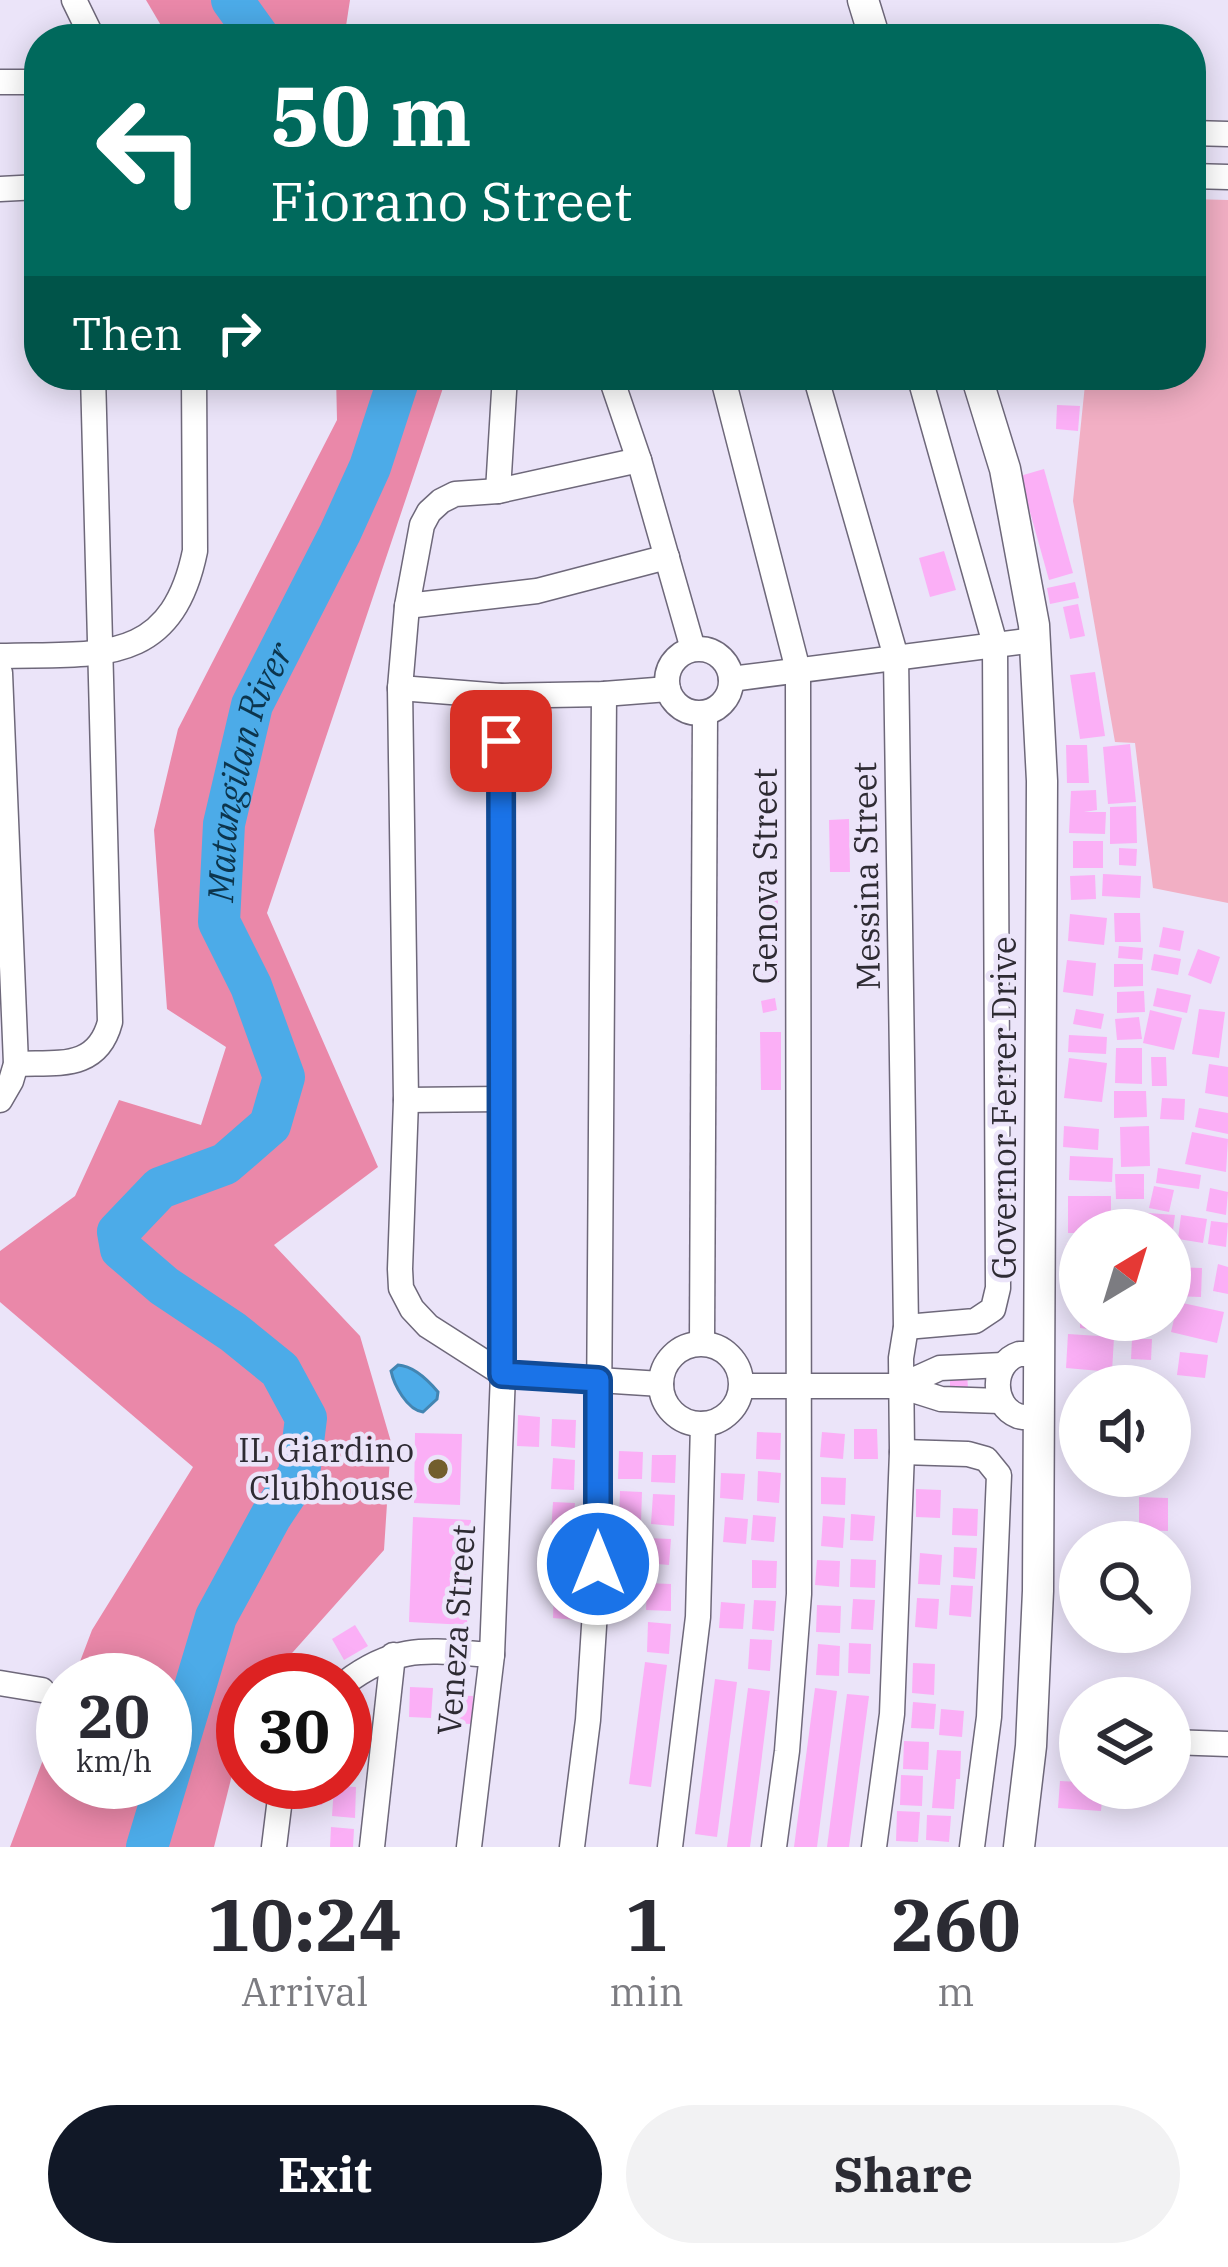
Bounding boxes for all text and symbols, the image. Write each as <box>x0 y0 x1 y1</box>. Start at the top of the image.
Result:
text: 50 m <box>270 60 472 169</box>
icon: left <box>72 72 228 228</box>
text: Fiorano Street <box>270 166 633 236</box>
icon: right <box>206 300 272 366</box>
text: Then <box>72 304 182 362</box>
water label: Matangilan River <box>196 633 304 904</box>
pin <box>450 690 552 792</box>
icon: arrive <box>468 708 534 774</box>
street label: Messina Street <box>842 761 889 991</box>
street label: Genova Street <box>743 768 786 984</box>
street label: Governor Ferrer Drive <box>982 936 1025 1280</box>
north arrow <box>1059 1209 1191 1341</box>
map controls <box>1059 1209 1191 1809</box>
button: sound <box>1059 1365 1191 1497</box>
place label: IL Giardino Clubhouse <box>238 1428 414 1509</box>
marker: IL Giardino Clubhouse <box>425 1456 451 1482</box>
position arrow <box>535 1501 661 1627</box>
button: search <box>1059 1521 1191 1653</box>
street label: Veneza Street <box>427 1523 484 1737</box>
speed limit sign: 30 <box>216 1653 372 1809</box>
text: 20 <box>78 1676 150 1755</box>
button: layers <box>1059 1677 1191 1809</box>
text: km/h <box>76 1741 152 1780</box>
text: 10:24 <box>207 1877 402 1971</box>
text: 1 <box>625 1877 668 1971</box>
text: 260 <box>891 1877 1021 1971</box>
text: Arrival <box>241 1966 368 2017</box>
text: min <box>609 1966 684 2017</box>
text: m <box>937 1966 974 2017</box>
button: Exit <box>48 2105 602 2243</box>
button: Share <box>626 2105 1180 2243</box>

